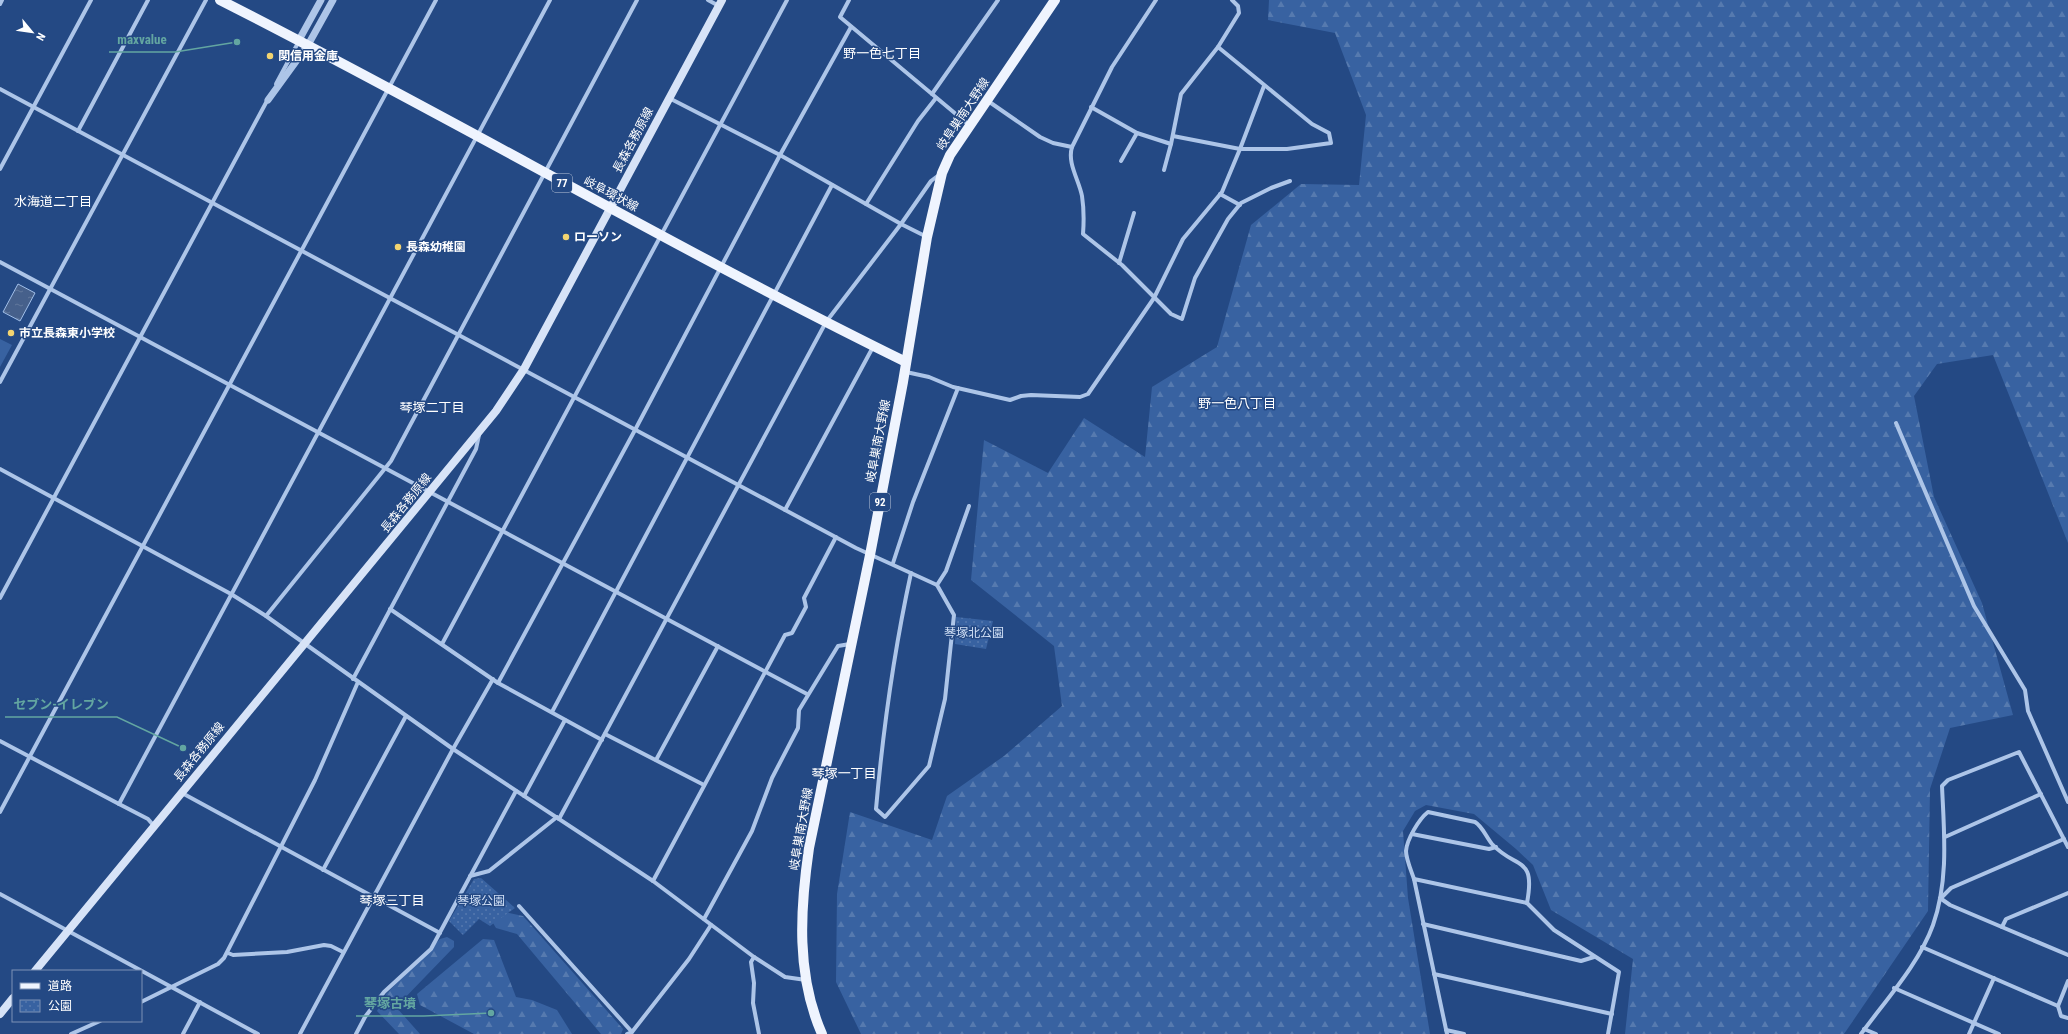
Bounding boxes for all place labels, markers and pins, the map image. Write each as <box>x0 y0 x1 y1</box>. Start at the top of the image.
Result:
callout: maxvalue <box>109 27 175 52</box>
place label: 関信用金庫 <box>278 49 338 63</box>
marker: 関信用金庫 <box>265 51 275 61</box>
place label: ローソン <box>574 230 622 244</box>
marker: ローソン <box>561 232 571 242</box>
place label: 長森幼稚園 <box>406 240 466 254</box>
marker: 長森幼稚園 <box>393 242 403 252</box>
place label: 市立長森東小学校 <box>19 326 115 340</box>
marker: 市立長森東小学校 <box>6 328 16 338</box>
callout: セブン-イレブン <box>5 692 117 717</box>
callout: 琴塚古墳 <box>356 991 424 1016</box>

